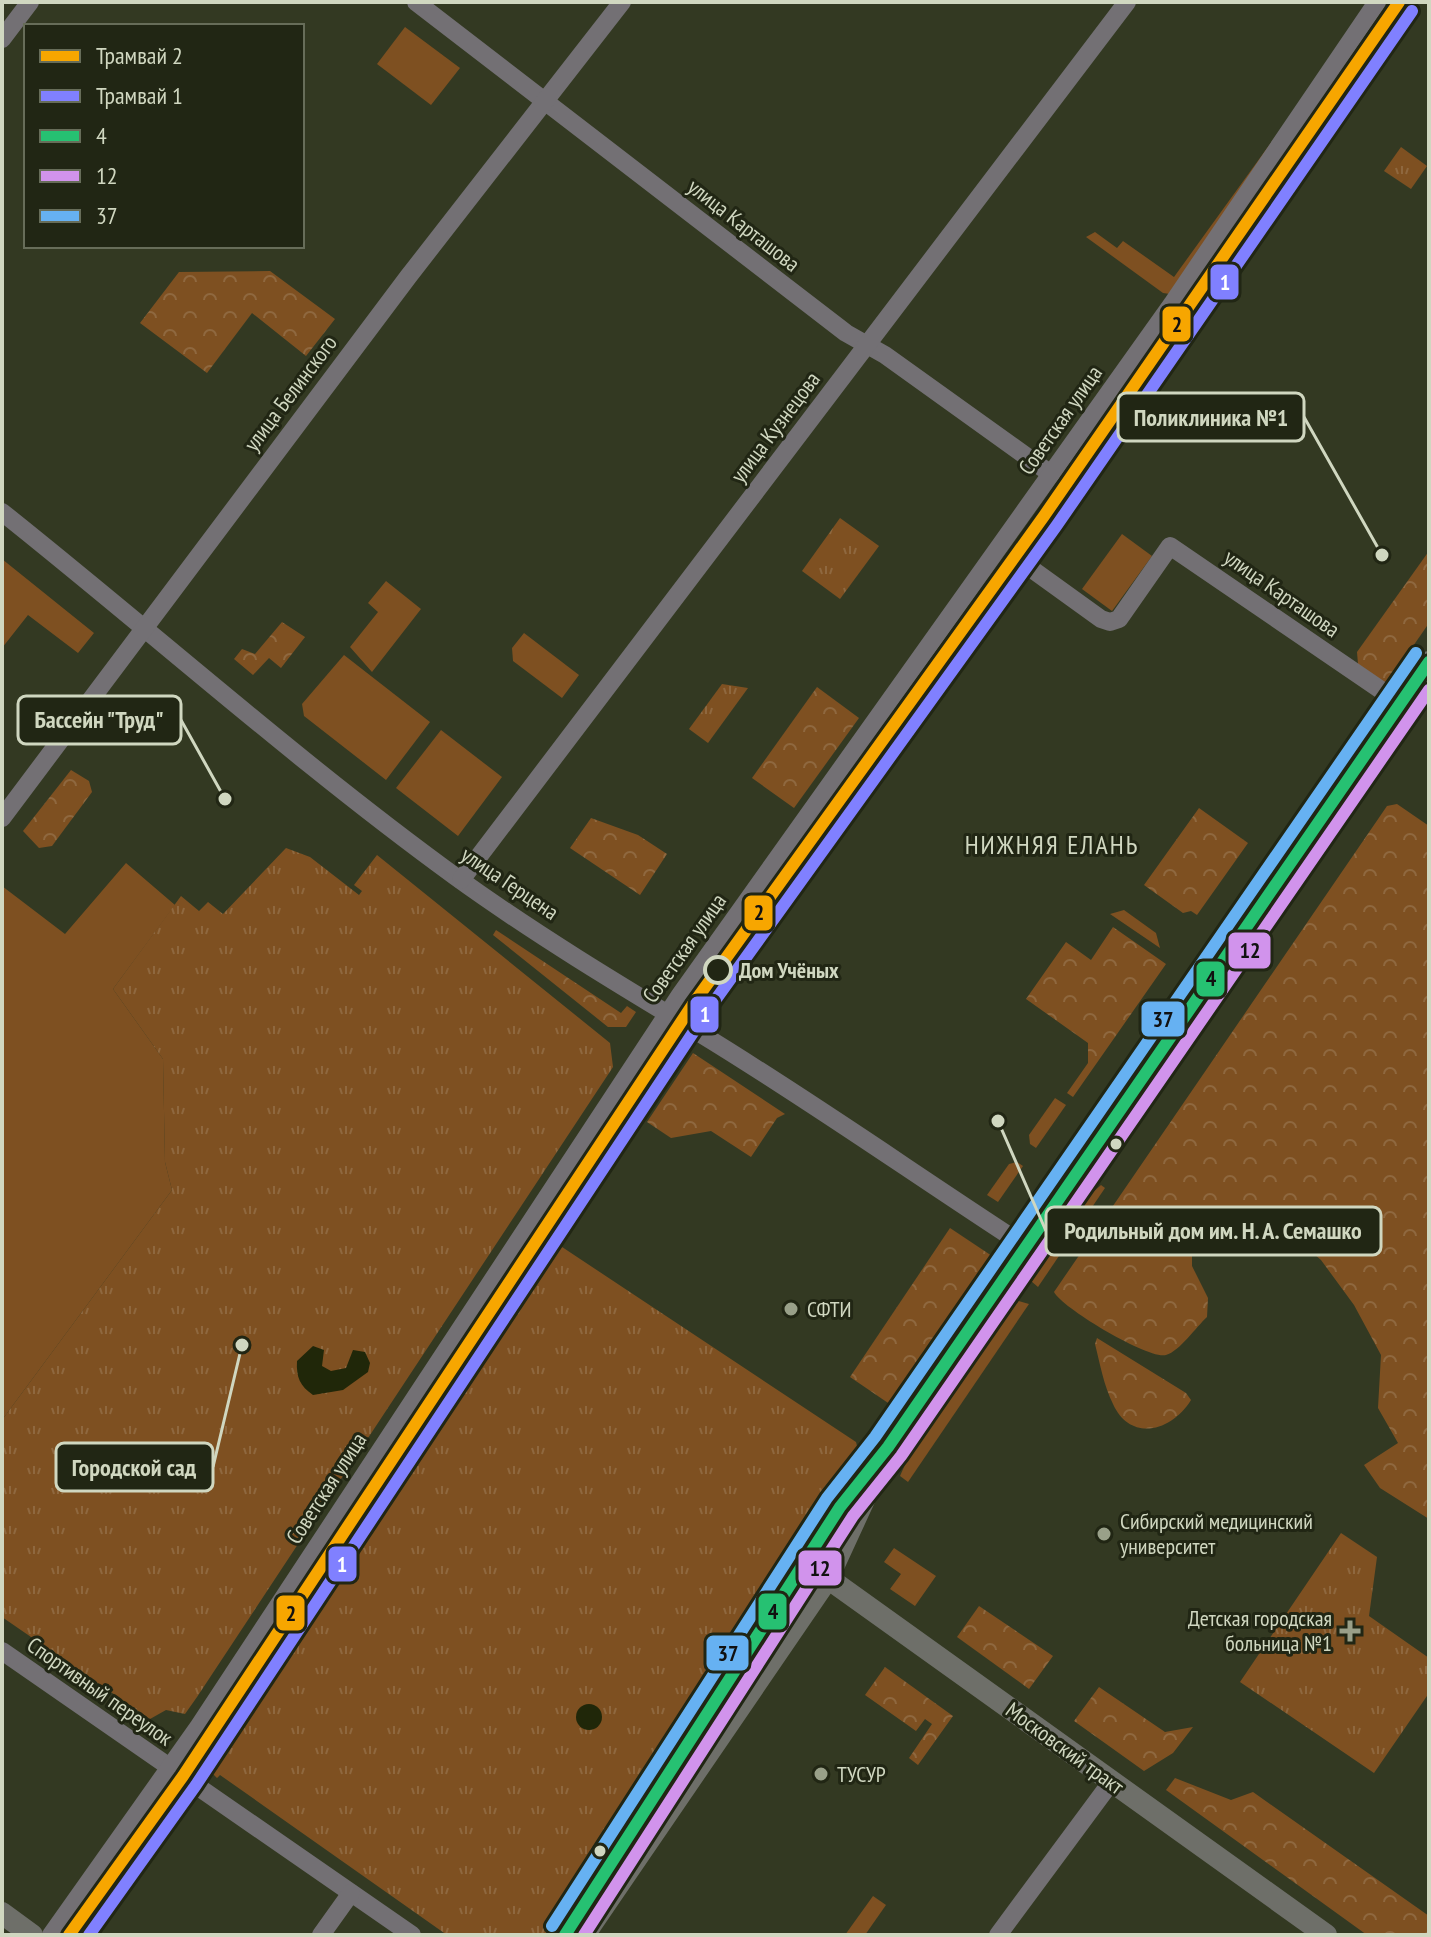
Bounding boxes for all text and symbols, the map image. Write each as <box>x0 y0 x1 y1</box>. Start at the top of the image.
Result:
legend <box>24 24 304 248</box>
text: Трамвай 2 <box>96 40 183 71</box>
text: Трамвай 1 <box>96 80 183 111</box>
text: 4 <box>96 120 107 151</box>
text: 12 <box>96 160 118 191</box>
street label: улица Карташова <box>682 172 806 278</box>
text: 37 <box>96 200 118 231</box>
line badge: 1 <box>1209 263 1240 301</box>
text: 1 <box>1220 268 1230 296</box>
line badge: 2 <box>1161 305 1192 343</box>
text: 2 <box>1172 310 1182 338</box>
street label: улица Белинского <box>237 330 343 456</box>
street label: Советская улица <box>1012 360 1108 480</box>
street label: улица Кузнецова <box>724 366 826 488</box>
callout: Поликлиника №1 <box>1118 393 1304 441</box>
text: Поликлиника №1 <box>1134 402 1288 433</box>
street label: улица Карташова <box>1219 543 1345 643</box>
callout: Бассейн "Труд" <box>18 696 181 744</box>
text: Бассейн "Труд" <box>34 704 164 735</box>
district label: НИЖНЯЯ ЕЛАНЬ <box>965 828 1139 861</box>
street label: улица Герцена <box>456 840 564 926</box>
street label: Советская улица <box>636 888 732 1008</box>
line badge: 2 <box>743 894 774 932</box>
text: 2 <box>754 898 764 926</box>
line badge: 12 <box>1227 931 1272 970</box>
text: 12 <box>1239 936 1261 964</box>
marker: Дом Учёных <box>704 956 732 984</box>
place label: Дом Учёных <box>739 956 839 984</box>
line badge: 4 <box>1195 960 1226 998</box>
text: 4 <box>1206 964 1217 992</box>
line badge: 1 <box>689 995 720 1034</box>
text: 1 <box>700 1000 710 1028</box>
line badge: 37 <box>1140 1000 1186 1038</box>
text: 37 <box>1152 1005 1174 1033</box>
unlabelled marker <box>1108 1136 1124 1152</box>
callout: Родильный дом им. Н. А. Семашко <box>1046 1207 1381 1255</box>
text: Родильный дом им. Н. А. Семашко <box>1064 1215 1362 1246</box>
place label: СФТИ <box>807 1295 852 1323</box>
marker: СФТИ <box>782 1300 800 1318</box>
street label: Советская улица <box>280 1427 372 1549</box>
callout: Городской сад <box>56 1443 213 1491</box>
text: Городской сад <box>72 1452 197 1483</box>
place label: Сибирский медицинский университет <box>1120 1507 1313 1560</box>
marker: Сибирский медицинский университет <box>1095 1525 1113 1543</box>
line badge: 1 <box>327 1545 358 1583</box>
line badge: 12 <box>797 1549 843 1587</box>
text: 1 <box>337 1550 347 1578</box>
text: 12 <box>809 1554 831 1582</box>
line badge: 4 <box>757 1592 788 1631</box>
line badge: 2 <box>275 1594 306 1632</box>
text: 4 <box>768 1597 779 1625</box>
text: 2 <box>286 1599 296 1627</box>
place label: Детская городская больница №1 <box>1188 1604 1332 1657</box>
marker: Детская городская больница №1 <box>1339 1620 1361 1642</box>
street label: Спортивный переулок <box>22 1630 179 1752</box>
line badge: 37 <box>705 1634 750 1672</box>
text: 37 <box>717 1639 739 1667</box>
street label: Московский тракт <box>1000 1696 1130 1801</box>
place label: ТУСУР <box>837 1760 886 1788</box>
marker: ТУСУР <box>812 1765 830 1783</box>
unlabelled marker <box>592 1843 608 1859</box>

